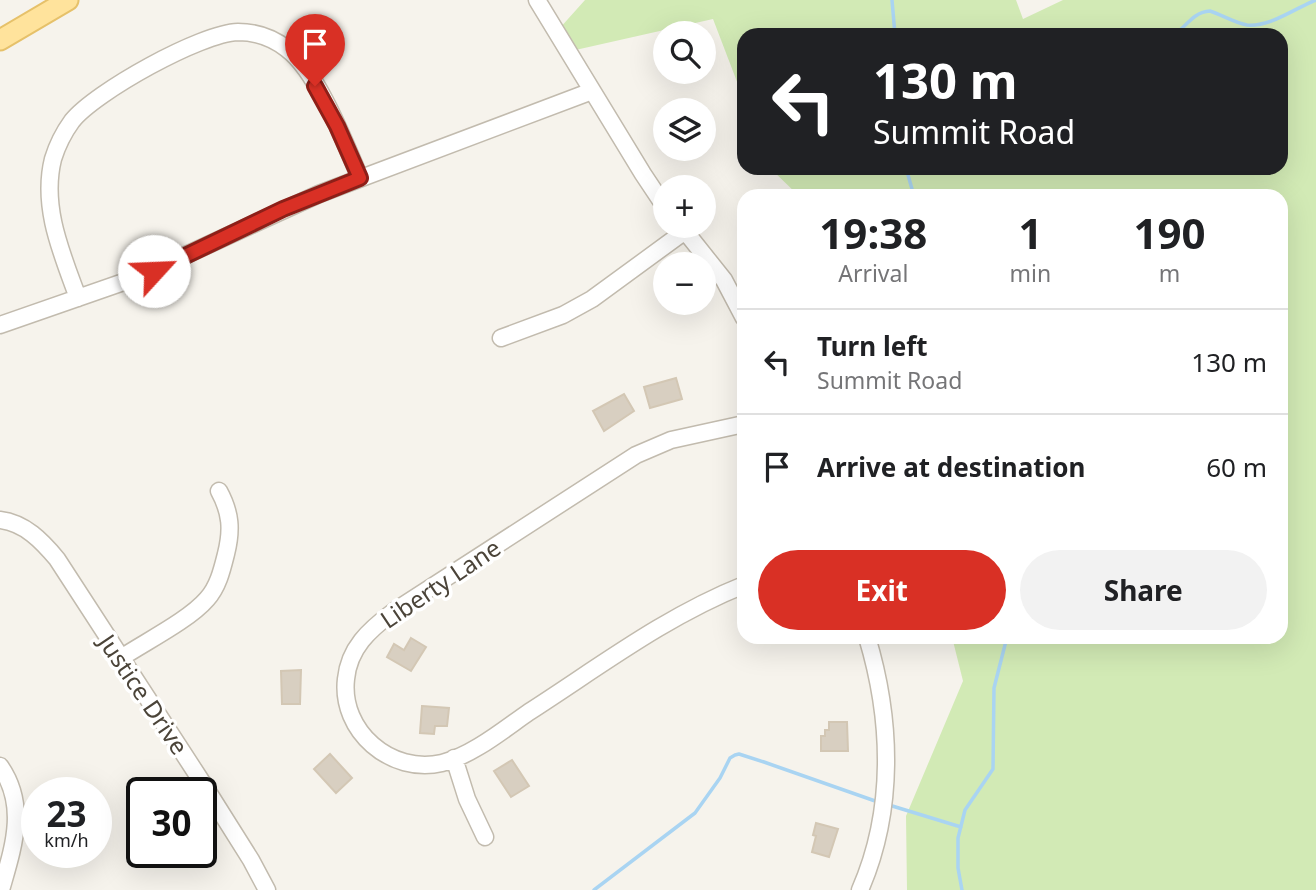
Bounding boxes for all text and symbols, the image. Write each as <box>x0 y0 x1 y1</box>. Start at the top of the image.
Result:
pin <box>285 14 345 86</box>
map controls <box>653 21 716 315</box>
button: search <box>653 21 716 84</box>
icon: arrive <box>296 25 334 63</box>
text: 130 m <box>873 47 1018 113</box>
icon: left <box>758 56 849 147</box>
button: layers <box>653 98 716 161</box>
text: Summit Road <box>873 110 1075 153</box>
button: + <box>653 175 716 238</box>
text: 19:38 <box>819 204 927 261</box>
text: 1 <box>1018 204 1042 261</box>
text: 190 <box>1134 204 1206 261</box>
position arrow <box>117 234 191 308</box>
button: − <box>653 252 716 315</box>
text: Arrival <box>838 257 908 289</box>
text: min <box>1010 257 1051 289</box>
text: m <box>1159 257 1180 289</box>
text: Turn left <box>817 328 928 364</box>
icon: left <box>758 343 796 381</box>
text: 130 m <box>1191 344 1267 380</box>
text: Summit Road <box>817 364 962 396</box>
icon: arrive <box>758 448 796 486</box>
text: Arrive at destination <box>817 449 1086 485</box>
text: 60 m <box>1206 449 1267 485</box>
street label: Liberty Lane <box>373 531 507 635</box>
button: Exit <box>758 550 1006 630</box>
button: Share <box>1020 550 1267 630</box>
street label: Justice Drive <box>91 626 196 761</box>
speed limit sign: 30 <box>126 777 217 868</box>
text: 23 <box>46 790 87 837</box>
text: km/h <box>44 828 89 852</box>

